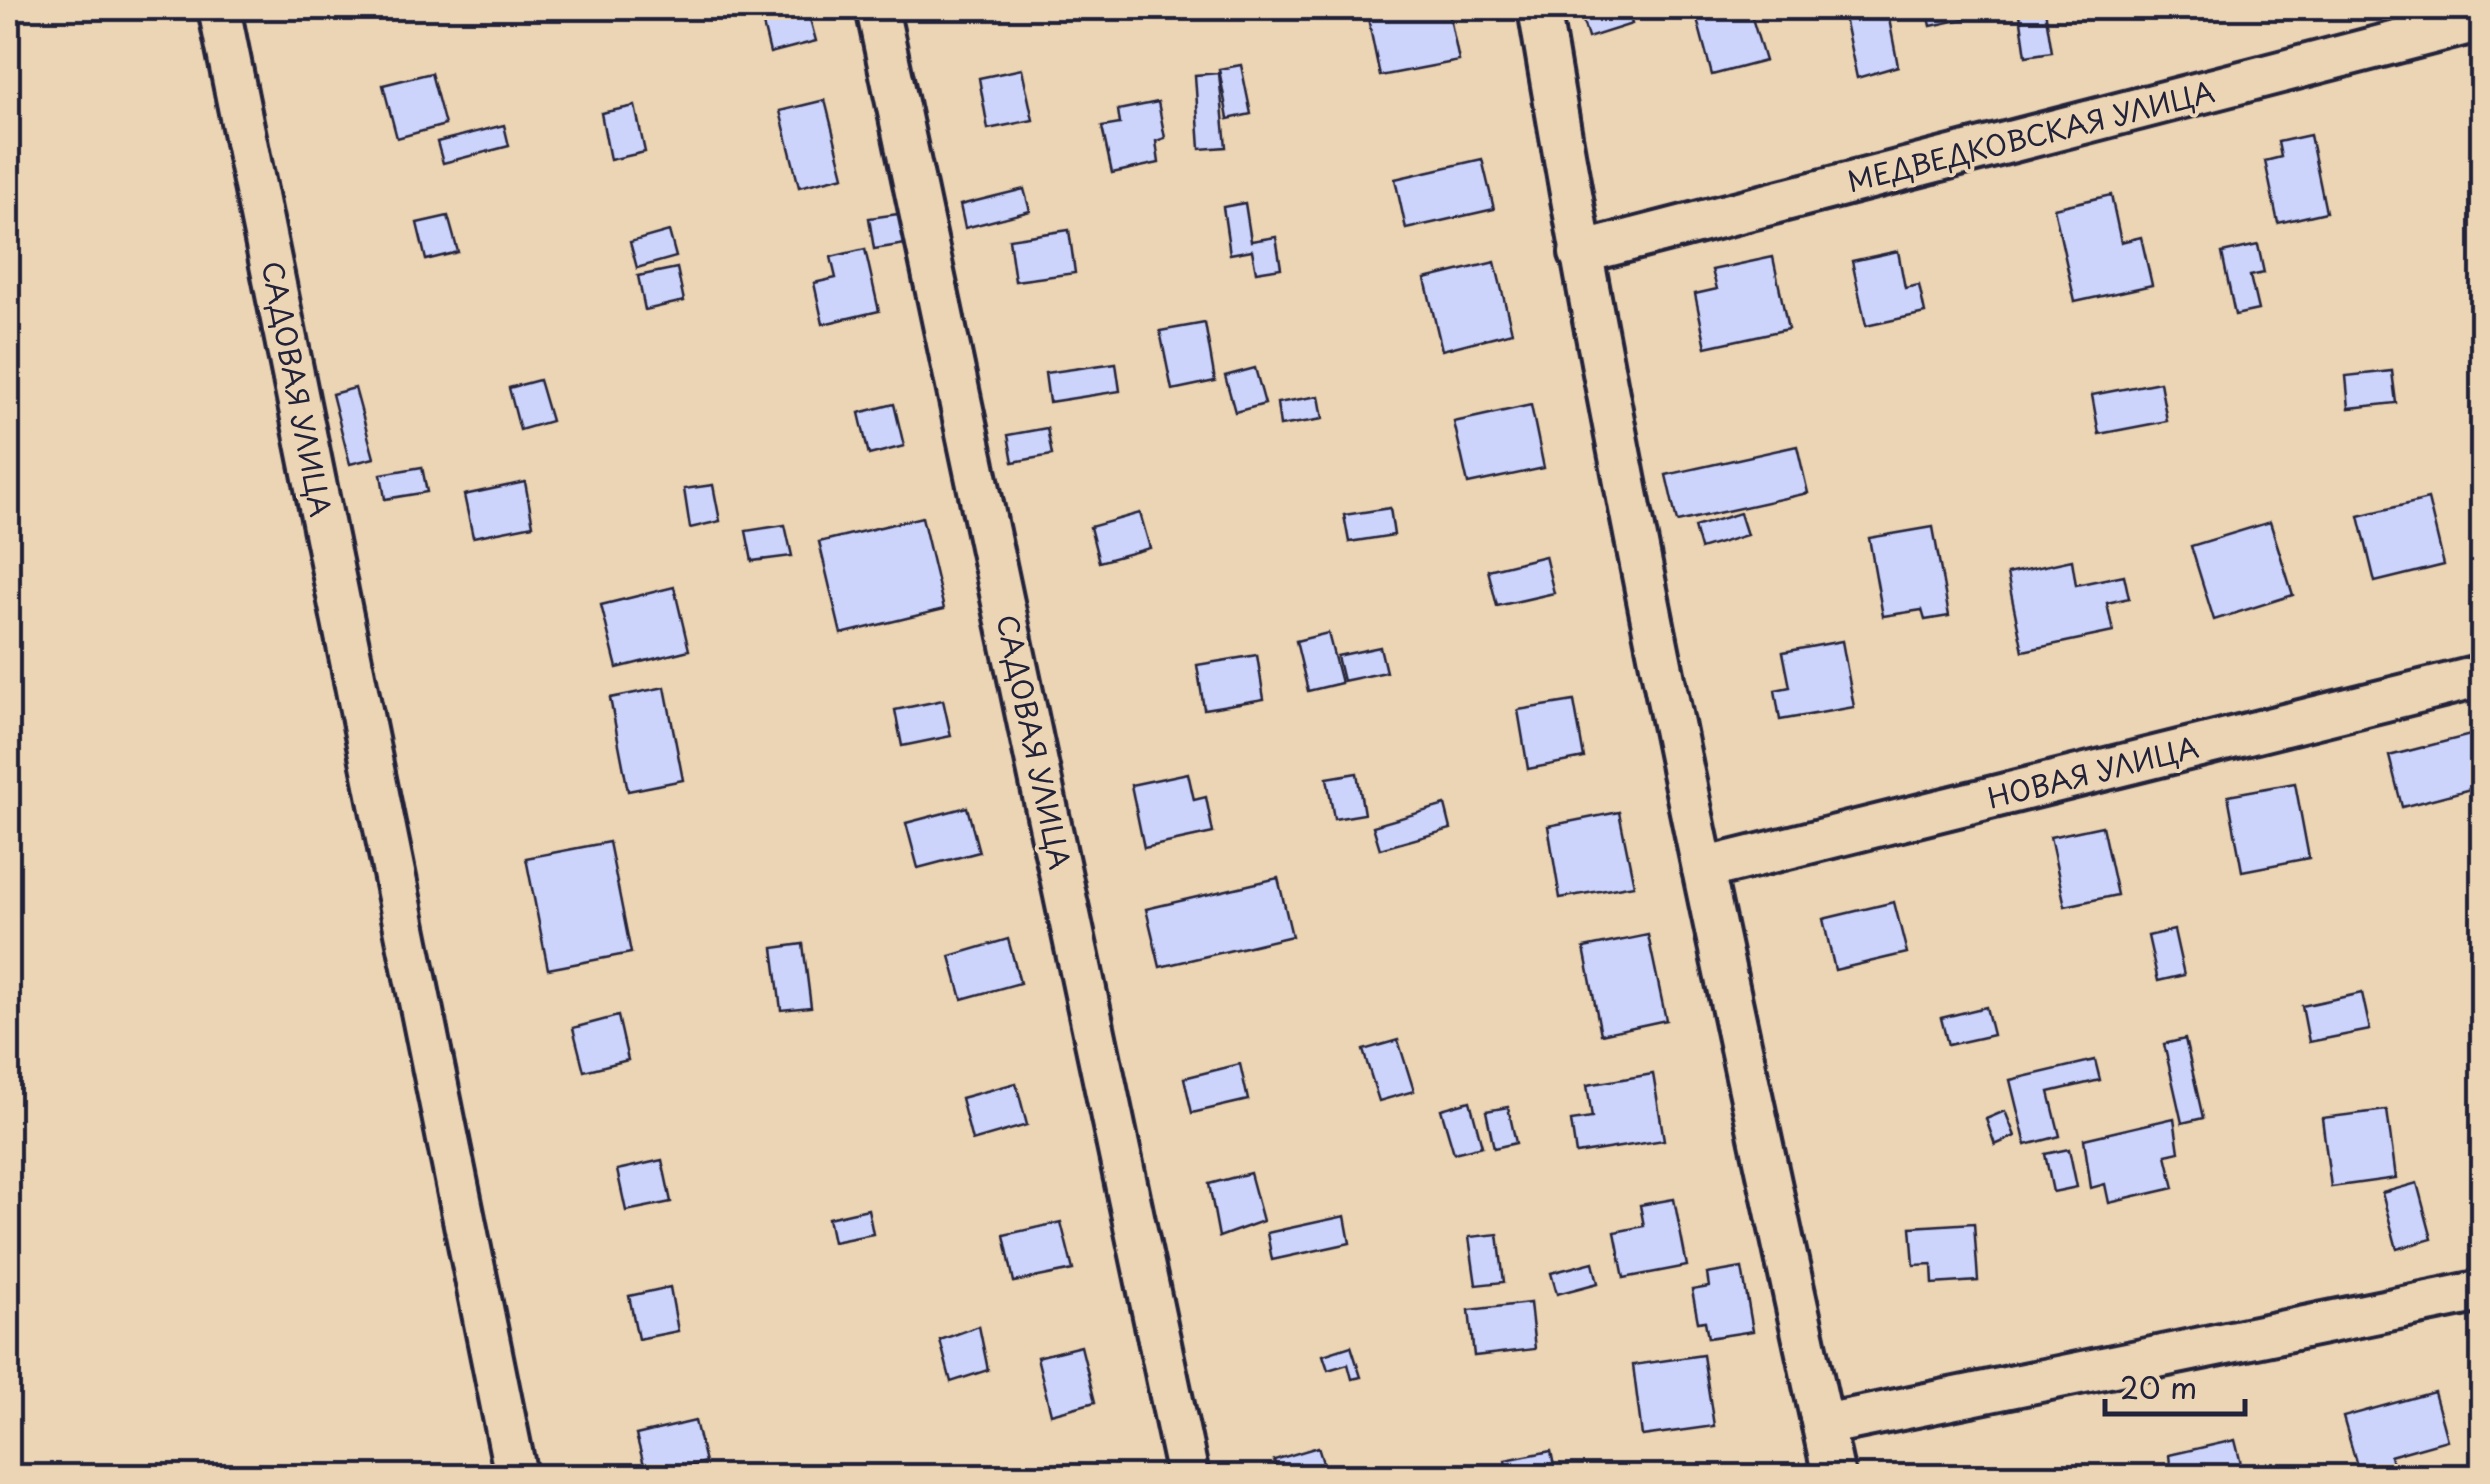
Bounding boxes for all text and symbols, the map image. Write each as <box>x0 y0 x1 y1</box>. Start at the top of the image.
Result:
street label: МЕДВЕДКОВСКАЯ УЛИЦА <box>1843 69 2219 202</box>
street label: САДОВАЯ УЛИЦА <box>252 257 343 520</box>
street label: САДОВАЯ УЛИЦА <box>986 610 1082 873</box>
street label: НОВАЯ УЛИЦА <box>1983 725 2203 819</box>
scale bar <box>2105 1354 2245 1416</box>
text: 20 m <box>2120 1364 2197 1409</box>

